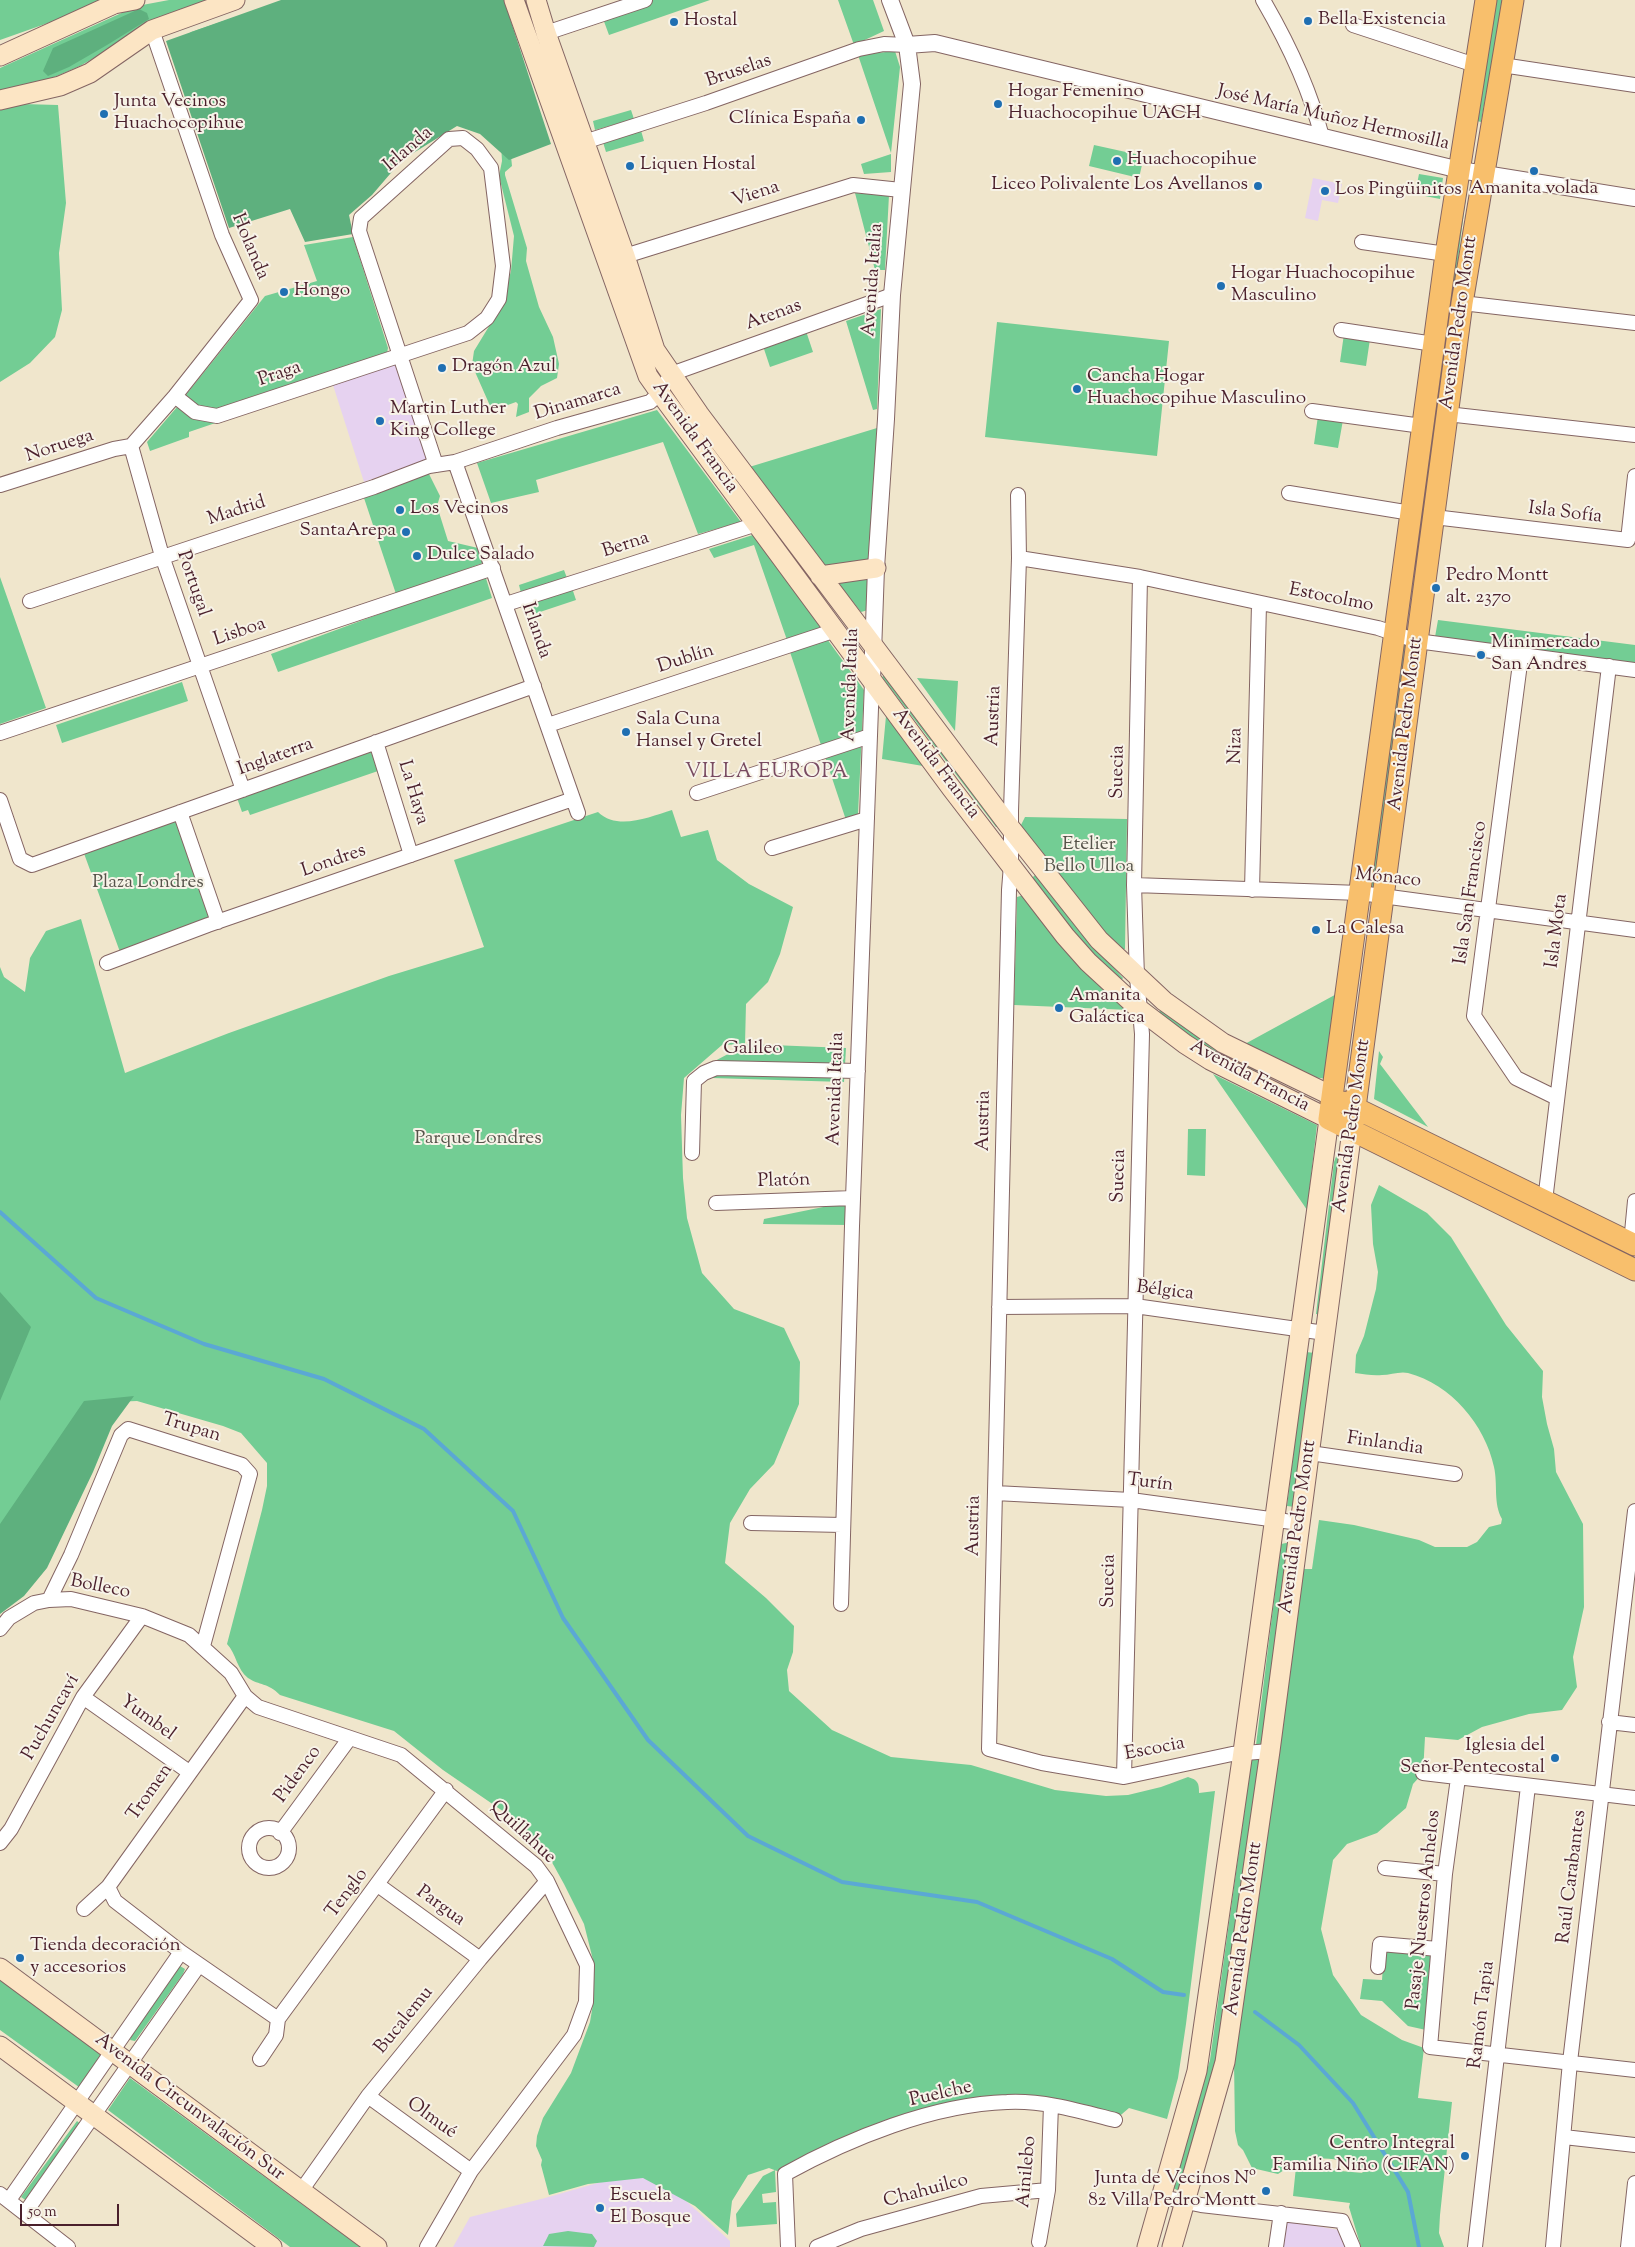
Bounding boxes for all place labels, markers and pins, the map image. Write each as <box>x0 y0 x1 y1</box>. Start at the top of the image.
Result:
place label: Bella Existencia <box>1318 10 1446 32</box>
place label: Hostal <box>684 11 737 33</box>
marker: Bella Existencia <box>1302 15 1314 27</box>
marker: Hostal <box>668 16 680 28</box>
place label: Hogar Femenino Huachocopihue UACH <box>1008 82 1201 126</box>
place label: Junta Vecinos Huachocopihue <box>114 92 244 136</box>
marker: Hogar Femenino Huachocopihue UACH <box>992 98 1004 110</box>
marker: Junta Vecinos Huachocopihue <box>98 108 110 120</box>
place label: Clínica España <box>729 109 851 131</box>
marker: Clínica España <box>855 114 867 126</box>
place label: Huachocopihue <box>1127 150 1257 172</box>
place label: Liquen Hostal <box>640 155 756 177</box>
marker: Huachocopihue <box>1111 155 1123 167</box>
marker: Liquen Hostal <box>624 160 636 172</box>
marker: Amanita volada <box>1528 165 1540 177</box>
place label: Liceo Polivalente Los Avellanos <box>991 175 1248 197</box>
place label: Amanita volada <box>1470 179 1598 201</box>
marker: Liceo Polivalente Los Avellanos <box>1252 180 1264 192</box>
place label: Los Pingüinitos <box>1335 180 1462 202</box>
marker: Los Pingüinitos <box>1319 185 1331 197</box>
place label: Hogar Huachocopihue Masculino <box>1231 264 1415 308</box>
marker: Hogar Huachocopihue Masculino <box>1215 280 1227 292</box>
place label: Hongo <box>294 281 350 303</box>
marker: Hongo <box>278 286 290 298</box>
place label: Dragón Azul <box>452 357 556 379</box>
marker: Dragón Azul <box>436 362 448 374</box>
place label: Cancha Hogar Huachocopihue Masculino <box>1087 367 1306 411</box>
marker: Cancha Hogar Huachocopihue Masculino <box>1071 383 1083 395</box>
place label: Martin Luther King College <box>390 399 506 443</box>
marker: Martin Luther King College <box>374 415 386 427</box>
place label: Los Vecinos <box>410 499 509 521</box>
marker: Los Vecinos <box>394 504 406 516</box>
place label: SantaArepa <box>299 521 396 543</box>
marker: SantaArepa <box>400 526 412 538</box>
place label: Dulce Salado <box>427 545 534 567</box>
marker: Dulce Salado <box>411 550 423 562</box>
place label: Pedro Montt alt. 2370 <box>1446 566 1548 610</box>
marker: Pedro Montt alt. 2370 <box>1430 582 1442 594</box>
place label: Minimercado San Andres <box>1491 633 1600 677</box>
marker: Minimercado San Andres <box>1475 649 1487 661</box>
place label: Sala Cuna Hansel y Gretel <box>636 710 762 754</box>
marker: Sala Cuna Hansel y Gretel <box>620 726 632 738</box>
place label: La Calesa <box>1326 919 1404 941</box>
marker: La Calesa <box>1310 924 1322 936</box>
place label: Amanita Galáctica <box>1069 986 1145 1030</box>
marker: Amanita Galáctica <box>1053 1002 1065 1014</box>
place label: Iglesia del Señor Pentecostal <box>1400 1736 1545 1780</box>
marker: Iglesia del Señor Pentecostal <box>1549 1752 1561 1764</box>
place label: Tienda decoración y accesorios <box>30 1936 181 1980</box>
marker: Tienda decoración y accesorios <box>14 1952 26 1964</box>
place label: Centro Integral Familia Niño (CIFAN) <box>1272 2134 1455 2178</box>
marker: Centro Integral Familia Niño (CIFAN) <box>1459 2150 1471 2162</box>
place label: Junta de Vecinos Nº 82 Villa Pedro Montt <box>1088 2169 1256 2213</box>
marker: Junta de Vecinos Nº 82 Villa Pedro Montt <box>1260 2185 1272 2197</box>
place label: Escuela El Bosque <box>610 2186 691 2230</box>
marker: Escuela El Bosque <box>594 2202 606 2214</box>

